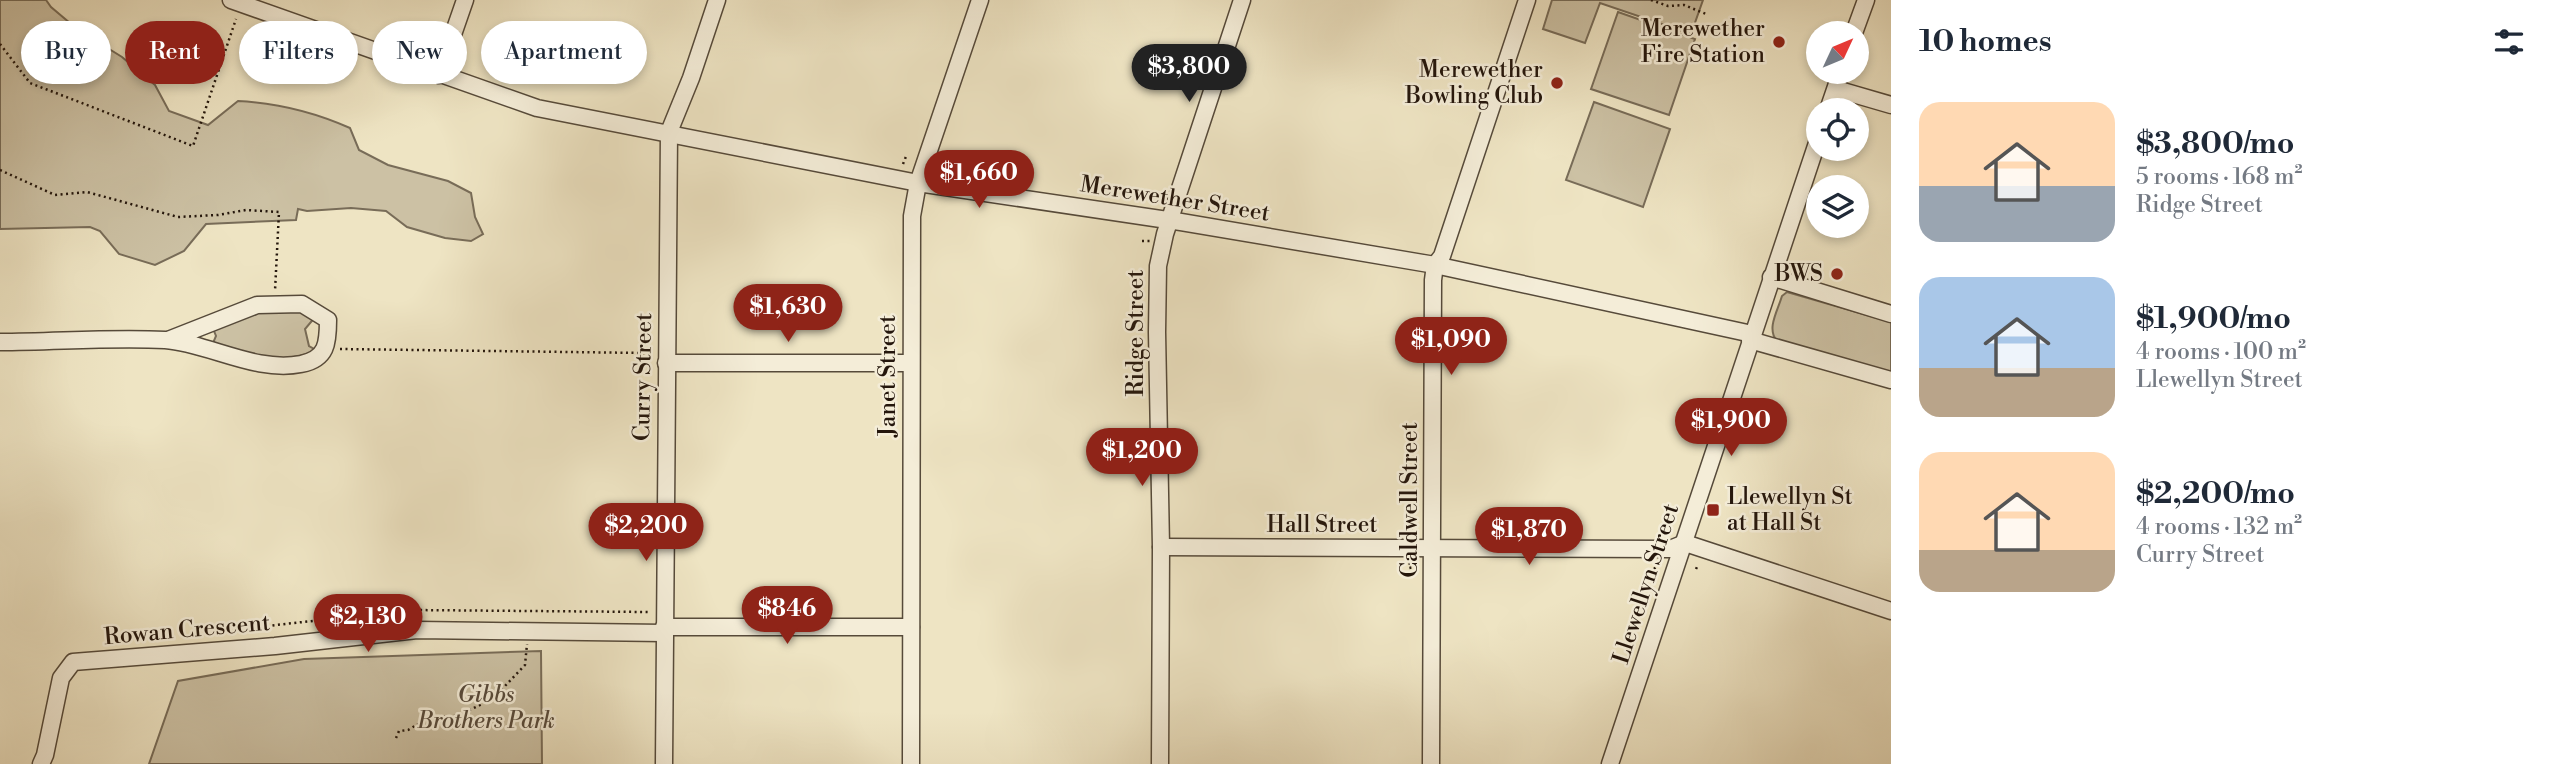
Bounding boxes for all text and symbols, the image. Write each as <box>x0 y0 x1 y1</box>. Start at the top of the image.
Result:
place label: Merewether Fire Station <box>1641 15 1765 69</box>
chip: Buy <box>21 21 111 84</box>
chip: Rent <box>125 21 225 84</box>
chip: Filters <box>239 21 358 84</box>
chip: New <box>372 21 467 84</box>
chip: Apartment <box>481 21 647 84</box>
north arrow <box>1806 21 1869 84</box>
map controls <box>1806 21 1869 238</box>
text: 10 homes <box>1919 23 2052 61</box>
icon: filters <box>2490 23 2528 61</box>
marker: Merewether Fire Station <box>1771 34 1787 50</box>
pin: $3,800 <box>1132 44 1246 104</box>
text: $3,800 <box>1148 53 1230 81</box>
place label: Merewether Bowling Club <box>1404 56 1543 110</box>
marker: Merewether Bowling Club <box>1549 75 1565 91</box>
button: locate <box>1806 98 1869 161</box>
text: $3,800/mo <box>2136 125 2295 163</box>
icon: home <box>1975 130 2059 214</box>
pin: $1,660 <box>922 150 1036 210</box>
text: $1,660 <box>940 159 1018 187</box>
text: 5 rooms · 168 m² <box>2136 163 2303 191</box>
street label: Merewether Street <box>1078 170 1272 228</box>
button: layers <box>1806 175 1869 238</box>
text: Ridge Street <box>2136 191 2263 219</box>
place label: BWS <box>1774 260 1823 288</box>
marker: BWS <box>1829 266 1845 282</box>
street label: Ridge Street <box>1122 269 1150 397</box>
pin: $1,630 <box>731 284 845 344</box>
text: $1,630 <box>749 293 827 321</box>
text: $1,900/mo <box>2136 300 2291 338</box>
icon: home <box>1975 305 2059 389</box>
street label: Curry Street <box>628 313 658 441</box>
street label: Janet Street <box>874 315 902 438</box>
pin: $1,090 <box>1394 318 1508 377</box>
text: $1,090 <box>1411 326 1491 354</box>
text: 4 rooms · 100 m² <box>2136 338 2306 366</box>
text: Llewellyn Street <box>2136 366 2303 394</box>
pin: $1,900 <box>1674 398 1788 458</box>
text: $1,900 <box>1691 407 1771 435</box>
street label: Caldwell Street <box>1396 422 1424 578</box>
pin: $1,200 <box>1085 428 1199 488</box>
text: $1,200 <box>1102 437 1182 465</box>
text: $2,200/mo <box>2136 475 2295 513</box>
icon: home <box>1975 480 2059 564</box>
place label: Llewellyn St at Hall St <box>1727 483 1853 537</box>
street label: Llewellyn Street <box>1607 500 1685 668</box>
marker: Llewellyn St at Hall St <box>1705 502 1721 518</box>
pin: $2,200 <box>589 504 703 563</box>
pin: $1,870 <box>1472 508 1586 567</box>
street label: Hall Street <box>1267 511 1377 539</box>
text: $2,200 <box>605 512 687 540</box>
text: 4 rooms · 132 m² <box>2136 513 2302 541</box>
text: $1,870 <box>1491 516 1567 544</box>
text: Curry Street <box>2136 541 2264 569</box>
pin: $846 <box>746 586 828 646</box>
pin: $2,130 <box>311 594 425 654</box>
text: $846 <box>758 595 816 623</box>
text: $2,130 <box>329 603 407 631</box>
street label: Rowan Crescent <box>103 609 271 651</box>
park label: Gibbs Brothers Park <box>416 681 555 735</box>

